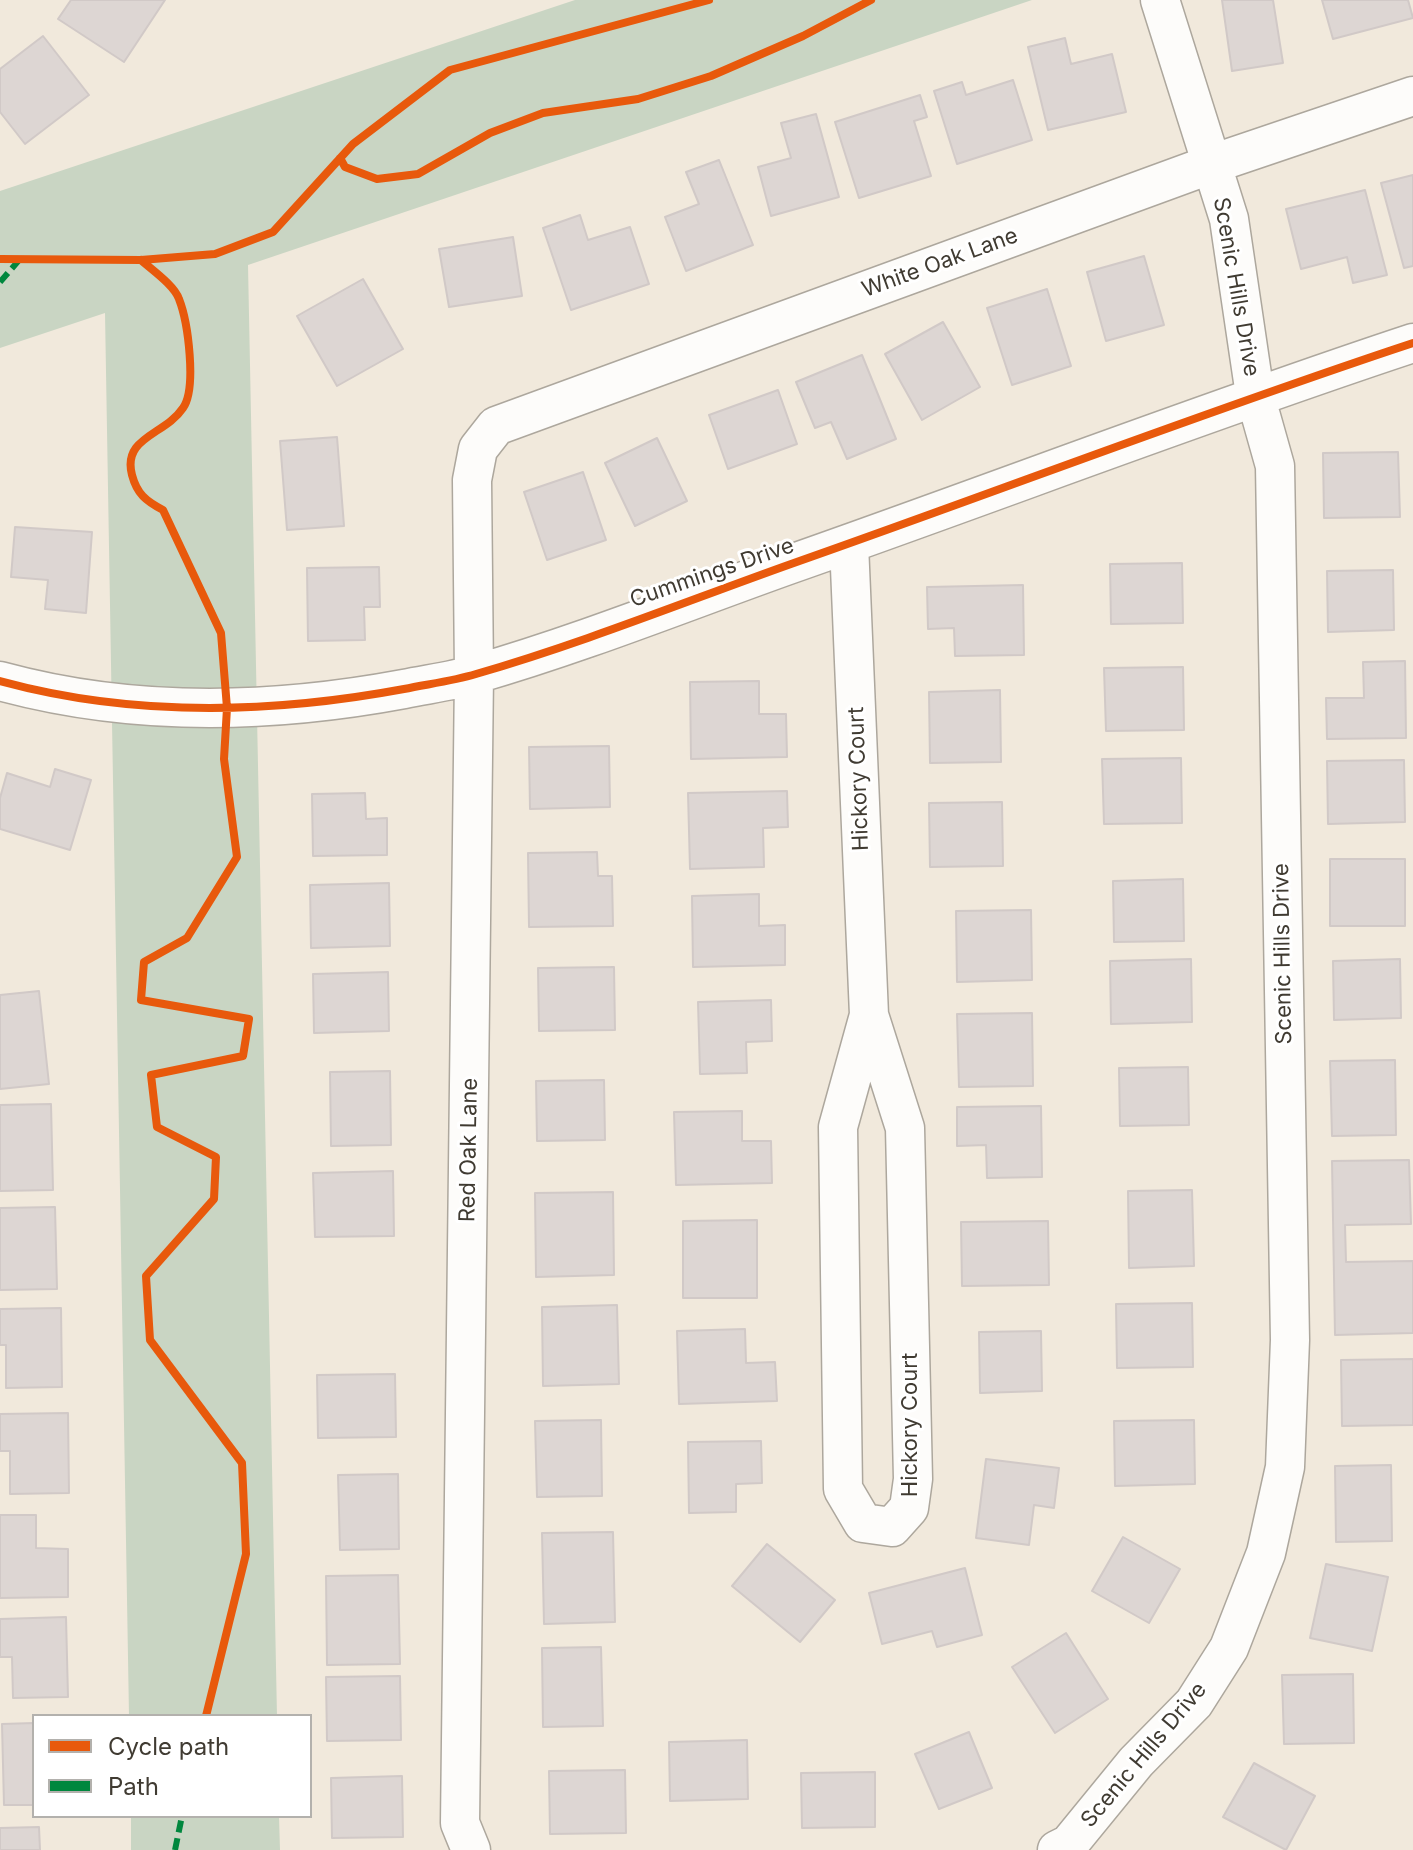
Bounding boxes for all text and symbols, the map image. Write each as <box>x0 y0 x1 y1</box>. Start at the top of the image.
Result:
street label: Scenic Hills Drive <box>1207 195 1265 379</box>
street label: White Oak Lane <box>858 223 1022 303</box>
street label: Cummings Drive <box>626 533 798 613</box>
street label: Hickory Court <box>843 706 875 852</box>
street label: Scenic Hills Drive <box>1268 863 1298 1045</box>
street label: Red Oak Lane <box>455 1078 483 1222</box>
street label: Hickory Court <box>897 1353 923 1497</box>
street label: Scenic Hills Drive <box>1076 1677 1212 1833</box>
legend <box>32 1714 312 1818</box>
text: Cycle path <box>108 1732 229 1761</box>
text: Path <box>108 1772 159 1801</box>

